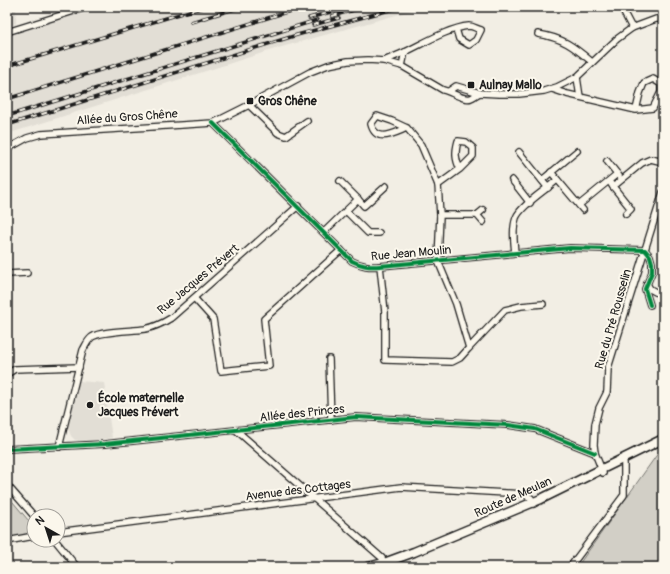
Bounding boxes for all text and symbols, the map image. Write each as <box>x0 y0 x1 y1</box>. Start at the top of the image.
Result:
place label: Aulnay Mallo <box>479 78 542 93</box>
marker: Aulnay Mallo <box>466 80 476 90</box>
place label: Gros Chêne <box>258 94 318 109</box>
marker: Gros Chêne <box>245 96 255 106</box>
street label: Allée du Gros Chêne <box>76 106 178 129</box>
street label: Rue Jacques Prévert <box>154 241 242 318</box>
street label: Rue Jean Moulin <box>370 242 452 264</box>
street label: Rue du Pré Rousselin <box>592 267 635 371</box>
place label: École maternelle Jacques Prévert <box>98 390 185 420</box>
marker: École maternelle Jacques Prévert <box>85 400 95 410</box>
street label: Allée des Princes <box>259 402 346 425</box>
street label: Route de Meulan <box>472 474 554 521</box>
street label: Avenue des Cottages <box>245 477 352 504</box>
north arrow <box>26 508 66 548</box>
text: N <box>33 513 47 528</box>

